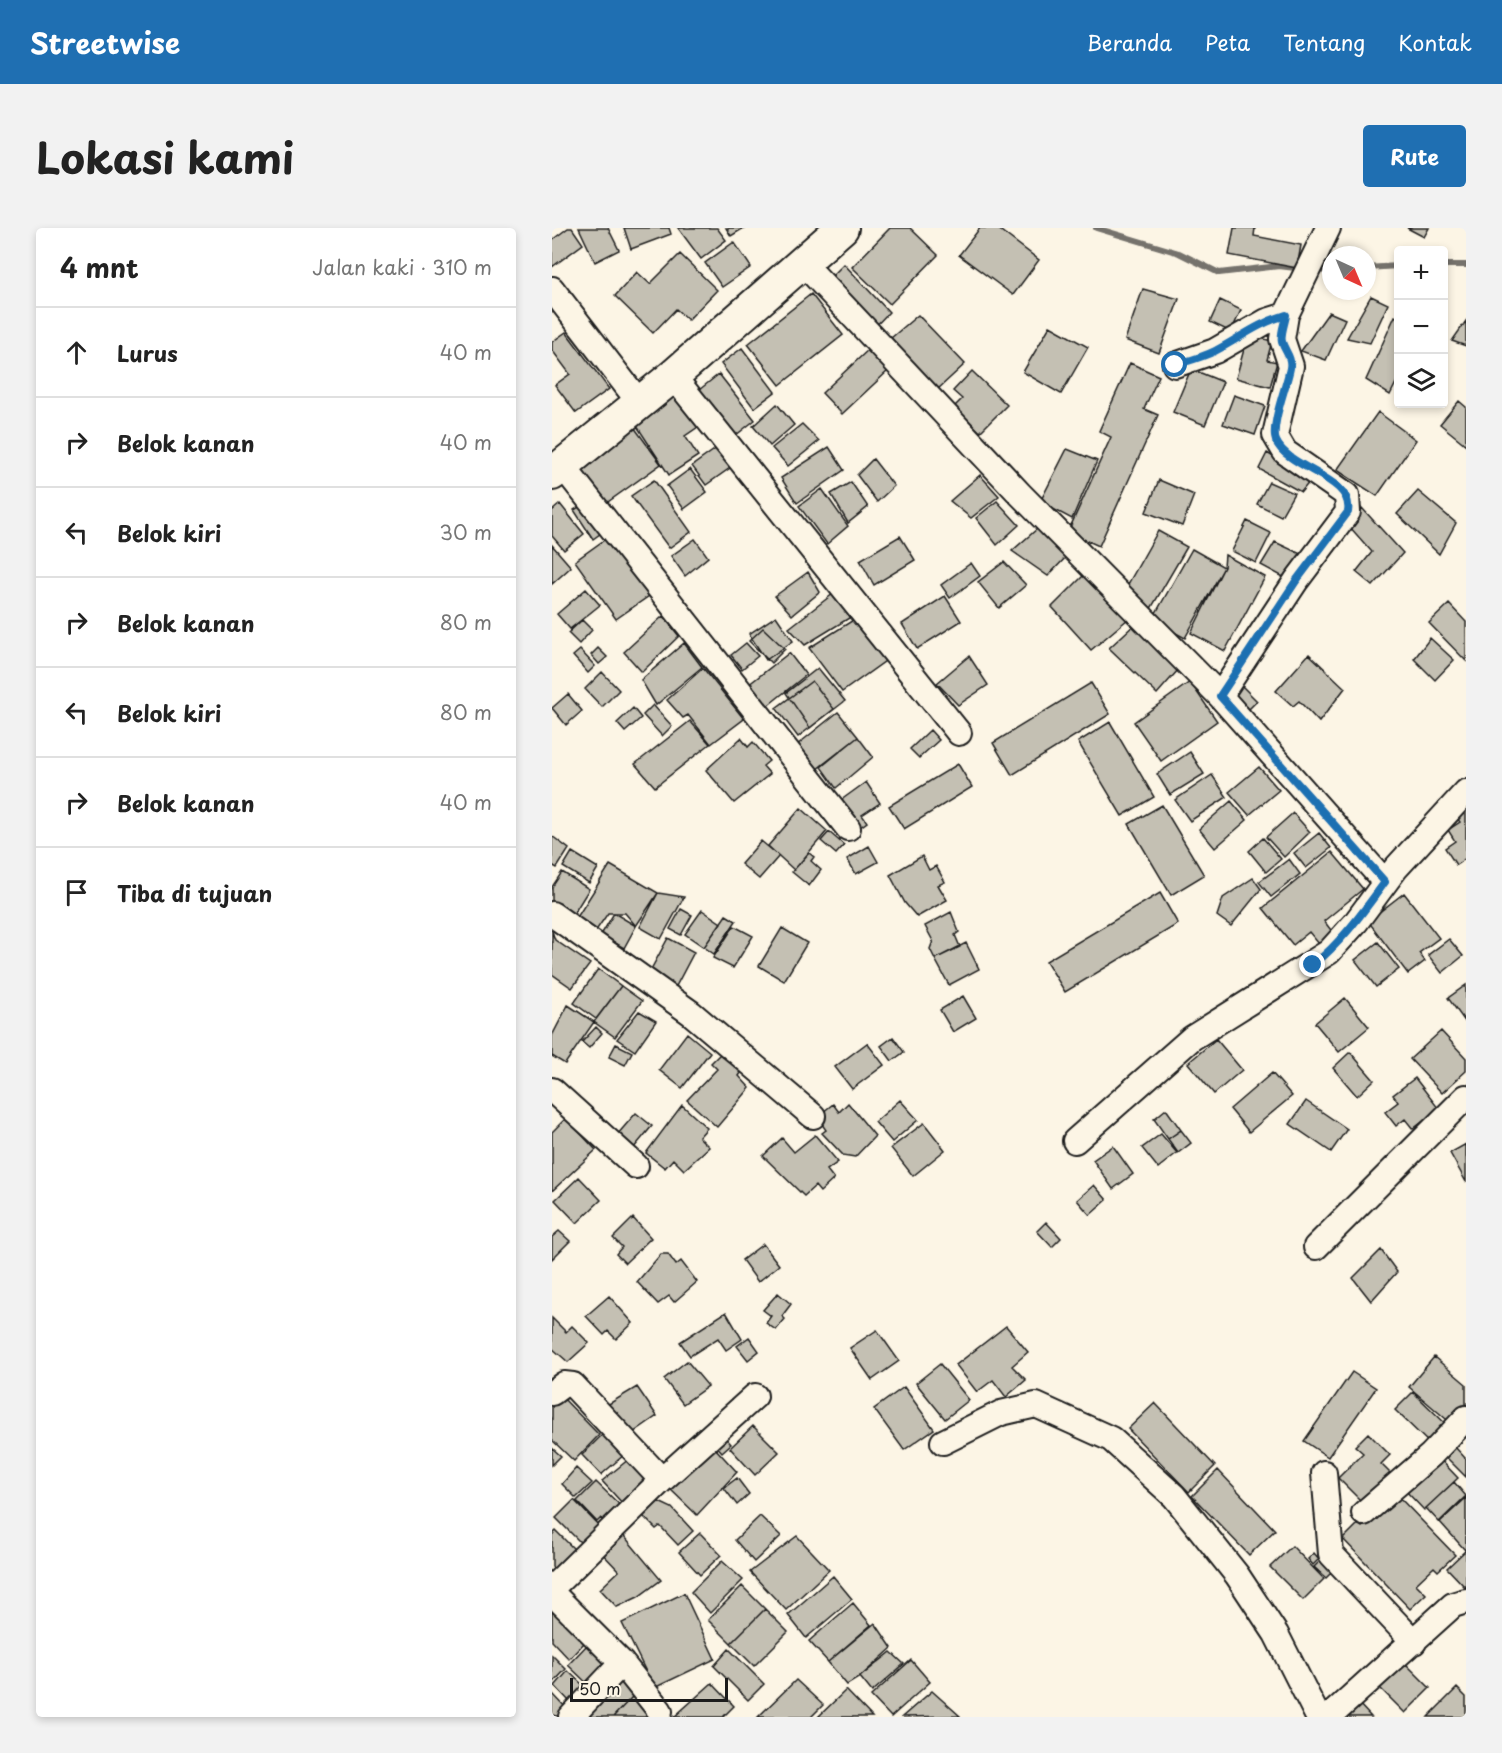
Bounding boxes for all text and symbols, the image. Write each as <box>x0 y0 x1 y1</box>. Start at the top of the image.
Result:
text: Streetwise <box>30 21 180 64</box>
text: Beranda <box>1087 26 1172 58</box>
text: Peta <box>1205 26 1250 58</box>
text: Tentang <box>1283 26 1365 58</box>
text: Kontak <box>1398 26 1472 58</box>
text: Lokasi kami <box>36 125 294 188</box>
button: Rute <box>1363 125 1466 187</box>
north arrow <box>1322 246 1376 300</box>
map controls <box>1394 246 1448 408</box>
button: + <box>1394 246 1448 300</box>
text: 4 mnt <box>60 248 139 287</box>
text: Jalan kaki · 310 m <box>312 252 492 282</box>
button: − <box>1394 300 1448 354</box>
icon: ahead <box>60 336 93 369</box>
text: Lurus <box>117 336 178 369</box>
text: 40 m <box>440 337 492 367</box>
route start <box>1161 351 1187 377</box>
button: layers <box>1394 354 1448 408</box>
icon: right <box>60 426 93 459</box>
text: Belok kanan <box>117 426 254 459</box>
text: 40 m <box>440 427 492 457</box>
icon: left <box>60 516 93 549</box>
text: Belok kiri <box>117 516 221 549</box>
text: 30 m <box>439 517 492 547</box>
icon: right <box>60 606 93 639</box>
text: Belok kanan <box>117 606 254 639</box>
text: 80 m <box>440 607 492 637</box>
icon: left <box>60 696 93 729</box>
text: Belok kiri <box>117 696 221 729</box>
text: 80 m <box>440 697 492 727</box>
icon: right <box>60 786 93 819</box>
text: Belok kanan <box>117 786 254 819</box>
text: 40 m <box>440 787 492 817</box>
icon: arrive <box>60 876 93 909</box>
text: Tiba di tujuan <box>117 876 272 909</box>
route end <box>1299 951 1325 977</box>
scale bar <box>570 1675 728 1702</box>
text: 50 m <box>579 1676 620 1700</box>

